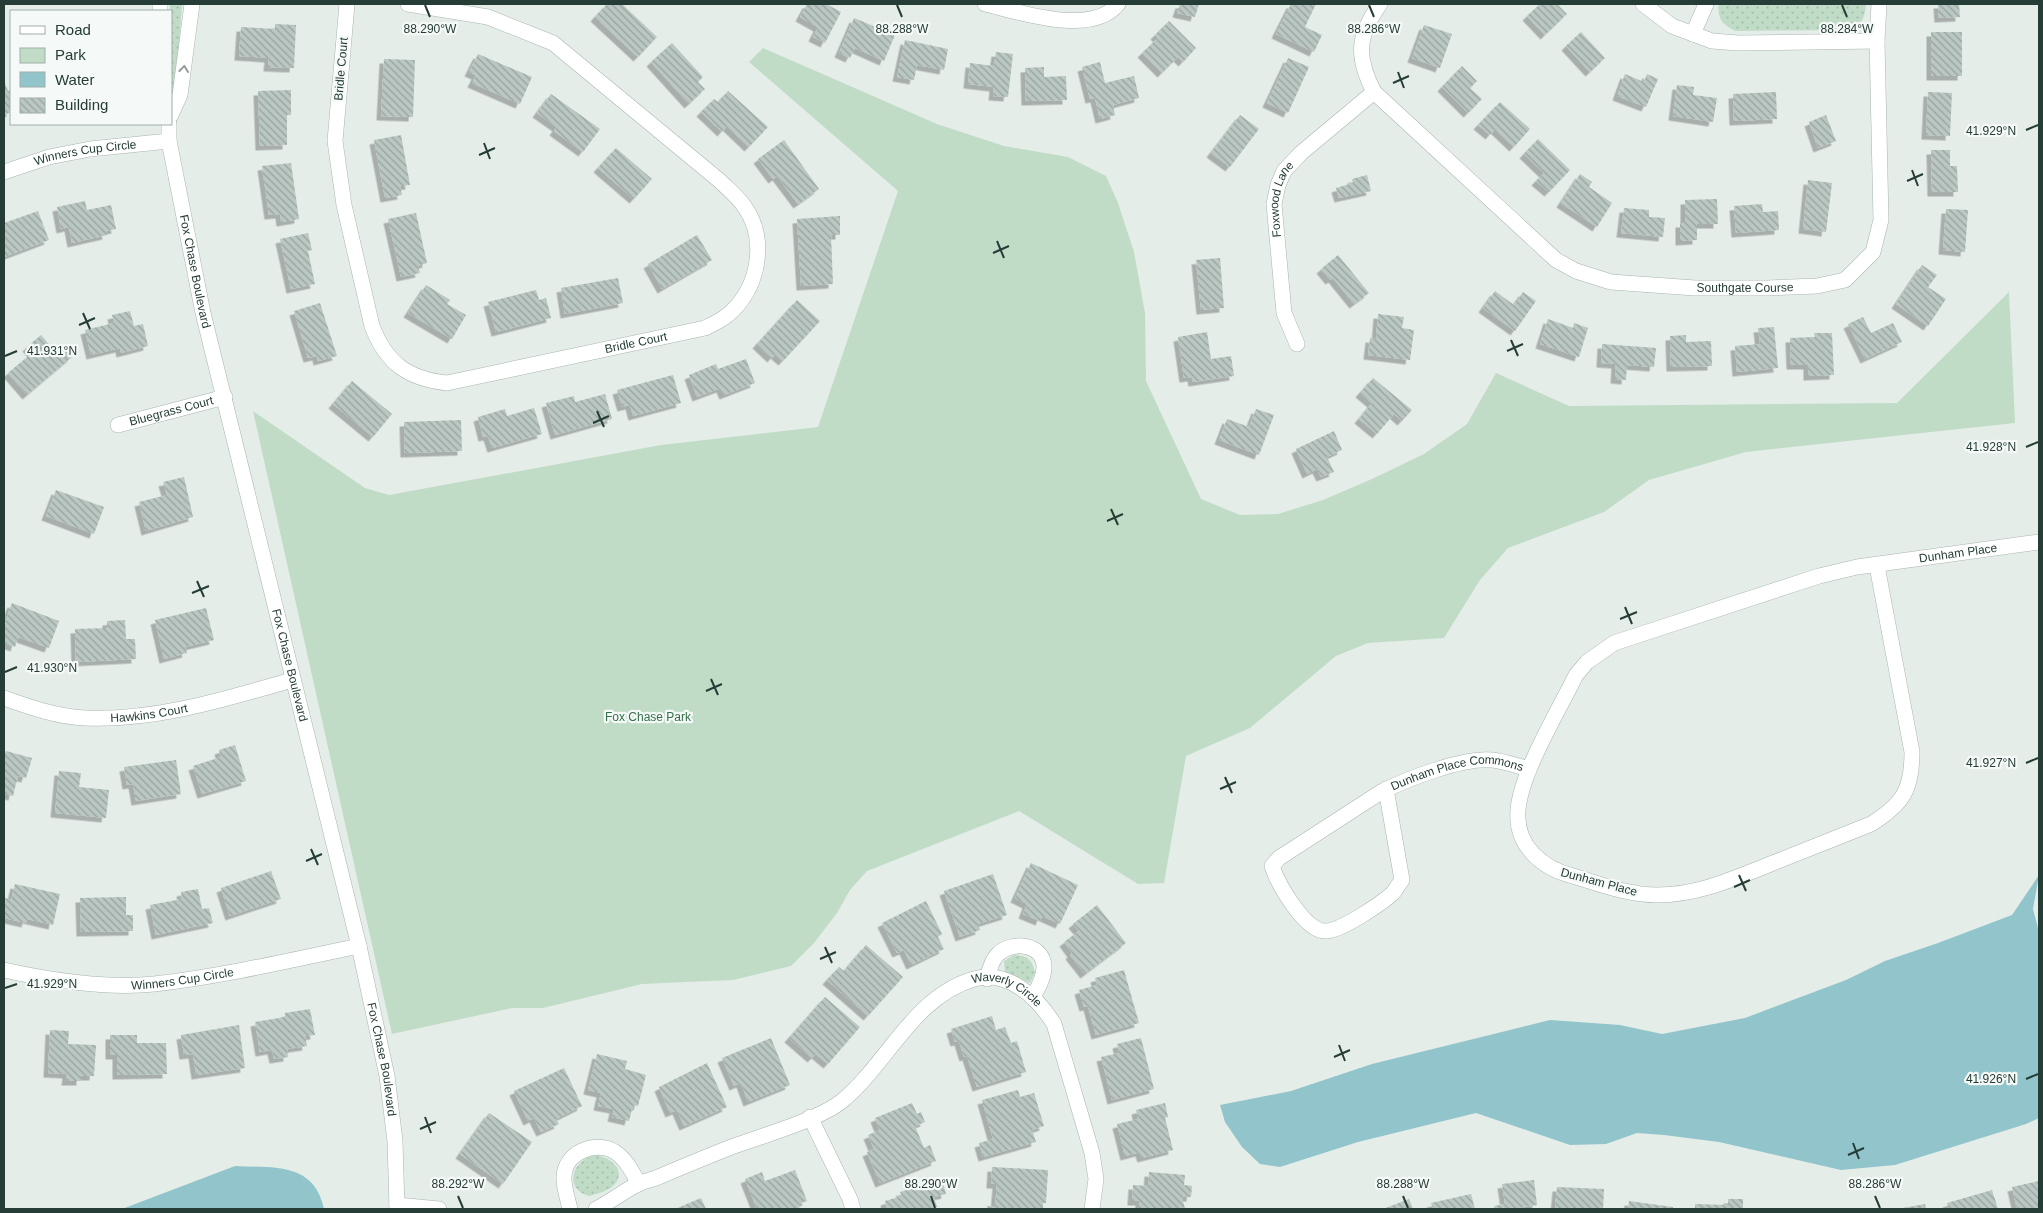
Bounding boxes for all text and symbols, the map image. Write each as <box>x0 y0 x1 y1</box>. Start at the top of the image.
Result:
legend <box>10 10 172 125</box>
text: Road <box>55 21 91 38</box>
text: 88.290°W <box>404 22 457 36</box>
text: 88.288°W <box>876 22 929 36</box>
text: 88.286°W <box>1348 22 1401 36</box>
text: 88.284°W <box>1821 22 1874 36</box>
street label: Bridle Court <box>331 36 351 101</box>
text: Park <box>55 46 86 63</box>
one-way arrow <box>178 64 189 72</box>
text: Water <box>55 71 94 88</box>
text: Building <box>55 96 108 113</box>
text: 41.929°N <box>1966 124 2016 138</box>
street label: Winners Cup Circle <box>32 137 137 168</box>
street label: Foxwood Lane <box>1267 158 1297 238</box>
street label: Fox Chase Boulevard <box>177 213 213 330</box>
street label: Southgate Course <box>1697 280 1794 295</box>
street label: Bridle Court <box>603 329 669 356</box>
text: 41.931°N <box>27 344 77 358</box>
street label: Bluegrass Court <box>128 393 215 429</box>
text: 41.928°N <box>1966 440 2016 454</box>
street label: Dunham Place <box>1918 541 1998 565</box>
street label: Fox Chase Boulevard <box>269 607 310 723</box>
text: 41.930°N <box>27 661 77 675</box>
street label: Hawkins Court <box>110 701 190 725</box>
park label: Fox Chase Park <box>605 710 692 724</box>
street label: Dunham Place Commons <box>1388 753 1525 793</box>
text: 41.927°N <box>1966 756 2016 770</box>
street label: Dunham Place <box>1559 865 1639 899</box>
street label: Winners Cup Circle <box>131 965 235 992</box>
street label: Waverly Circle <box>970 970 1045 1010</box>
text: 41.929°N <box>27 977 77 991</box>
street label: Fox Chase Boulevard <box>364 1001 399 1117</box>
text: 41.926°N <box>1966 1072 2016 1086</box>
text: 88.292°W <box>432 1177 485 1191</box>
text: 88.290°W <box>905 1177 958 1191</box>
text: 88.288°W <box>1377 1177 1430 1191</box>
text: 88.286°W <box>1849 1177 1902 1191</box>

